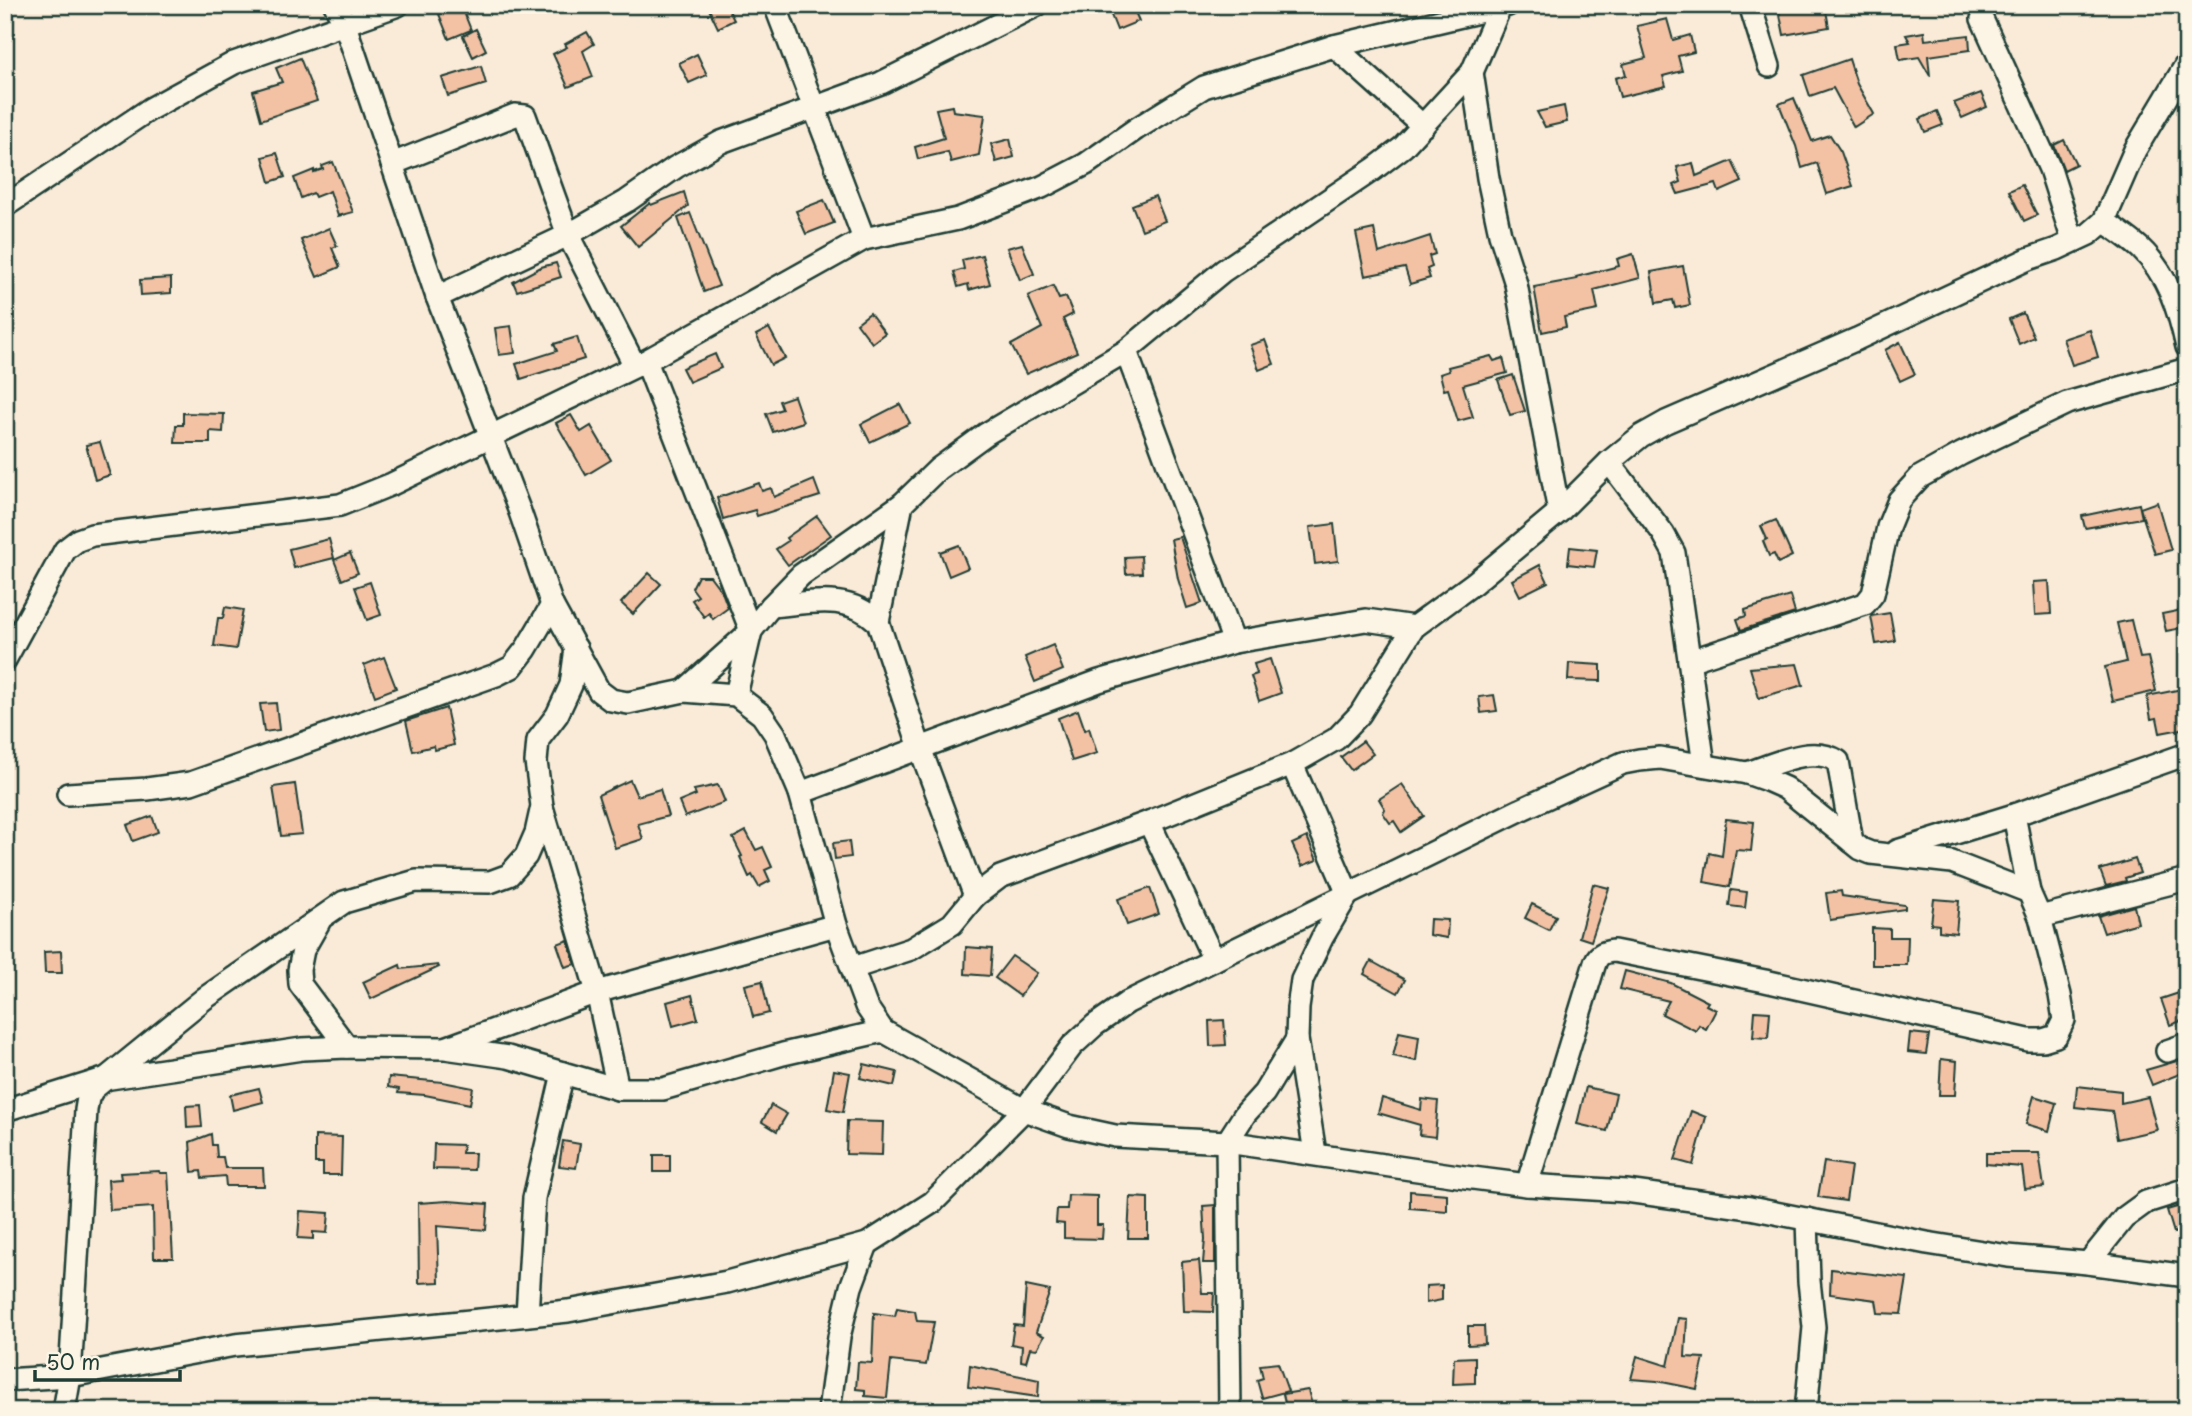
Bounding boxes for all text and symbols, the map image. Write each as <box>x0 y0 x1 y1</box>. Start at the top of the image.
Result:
scale bar <box>35 1339 180 1383</box>
text: 50 m <box>46 1345 100 1377</box>

